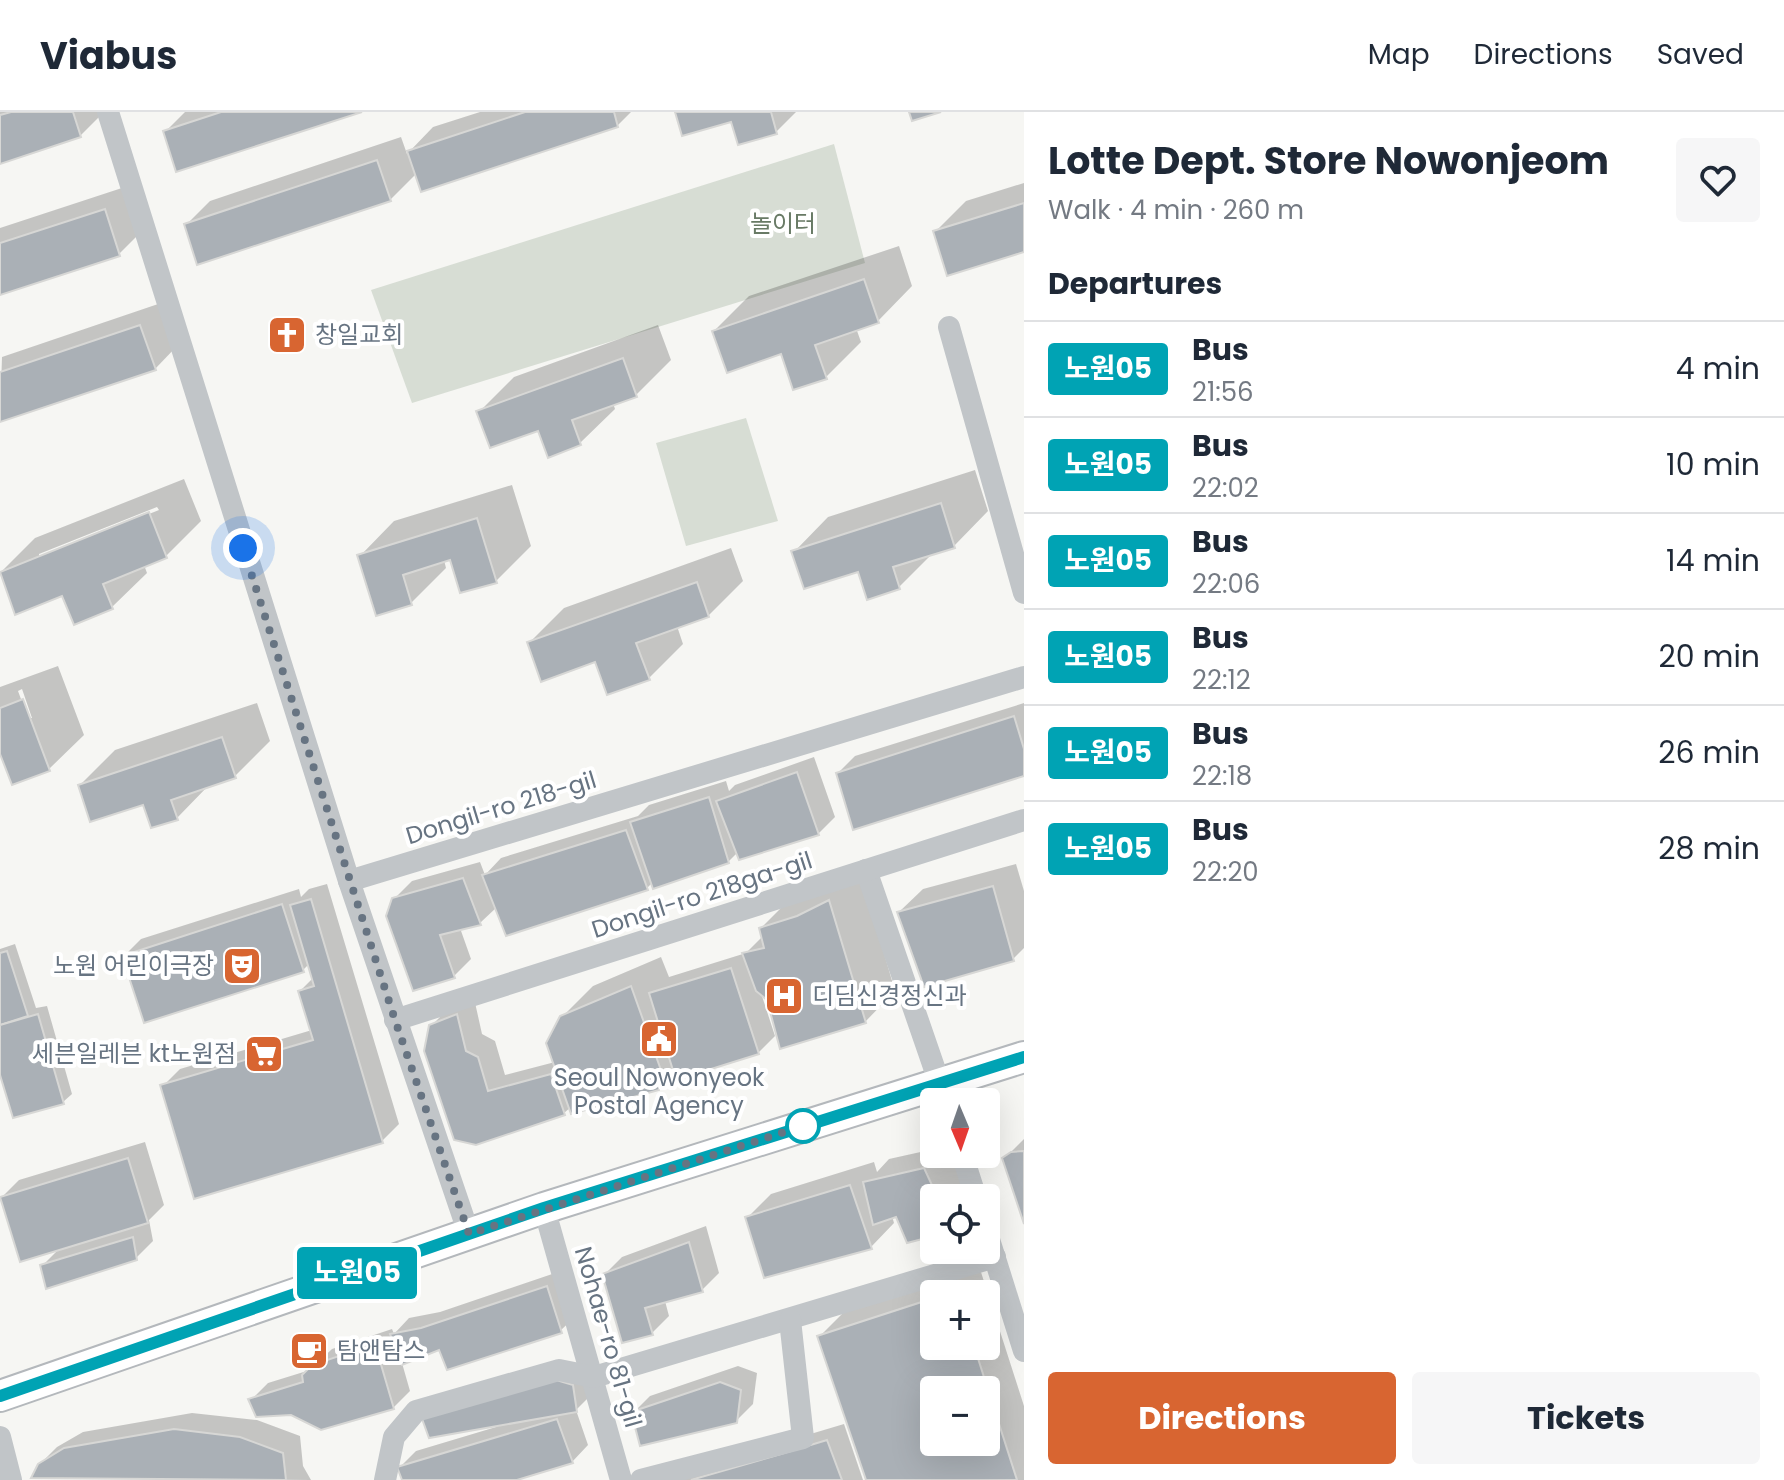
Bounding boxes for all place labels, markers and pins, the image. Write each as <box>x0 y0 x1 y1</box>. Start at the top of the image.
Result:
church icon: 창일교회 <box>266 314 308 356</box>
place label: 창일교회 <box>315 318 403 351</box>
theatre icon: 노원 어린이극장 <box>221 945 263 987</box>
place label: 노원 어린이극장 <box>53 949 214 982</box>
hospital icon: 디딤신경정신과 <box>763 975 805 1017</box>
place label: 디딤신경정신과 <box>812 979 967 1012</box>
public building icon: Seoul Nowonyeok Postal Agency <box>638 1018 680 1060</box>
supermarket icon: 세븐일레븐 kt노원점 <box>243 1033 285 1075</box>
place label: 세븐일레븐 kt노원점 <box>32 1037 236 1070</box>
place label: Seoul Nowonyeok Postal Agency <box>554 1061 765 1122</box>
unlabelled marker <box>786 1109 820 1143</box>
cafe icon: 탐앤탐스 <box>288 1330 330 1372</box>
place label: 탐앤탐스 <box>337 1334 425 1367</box>

